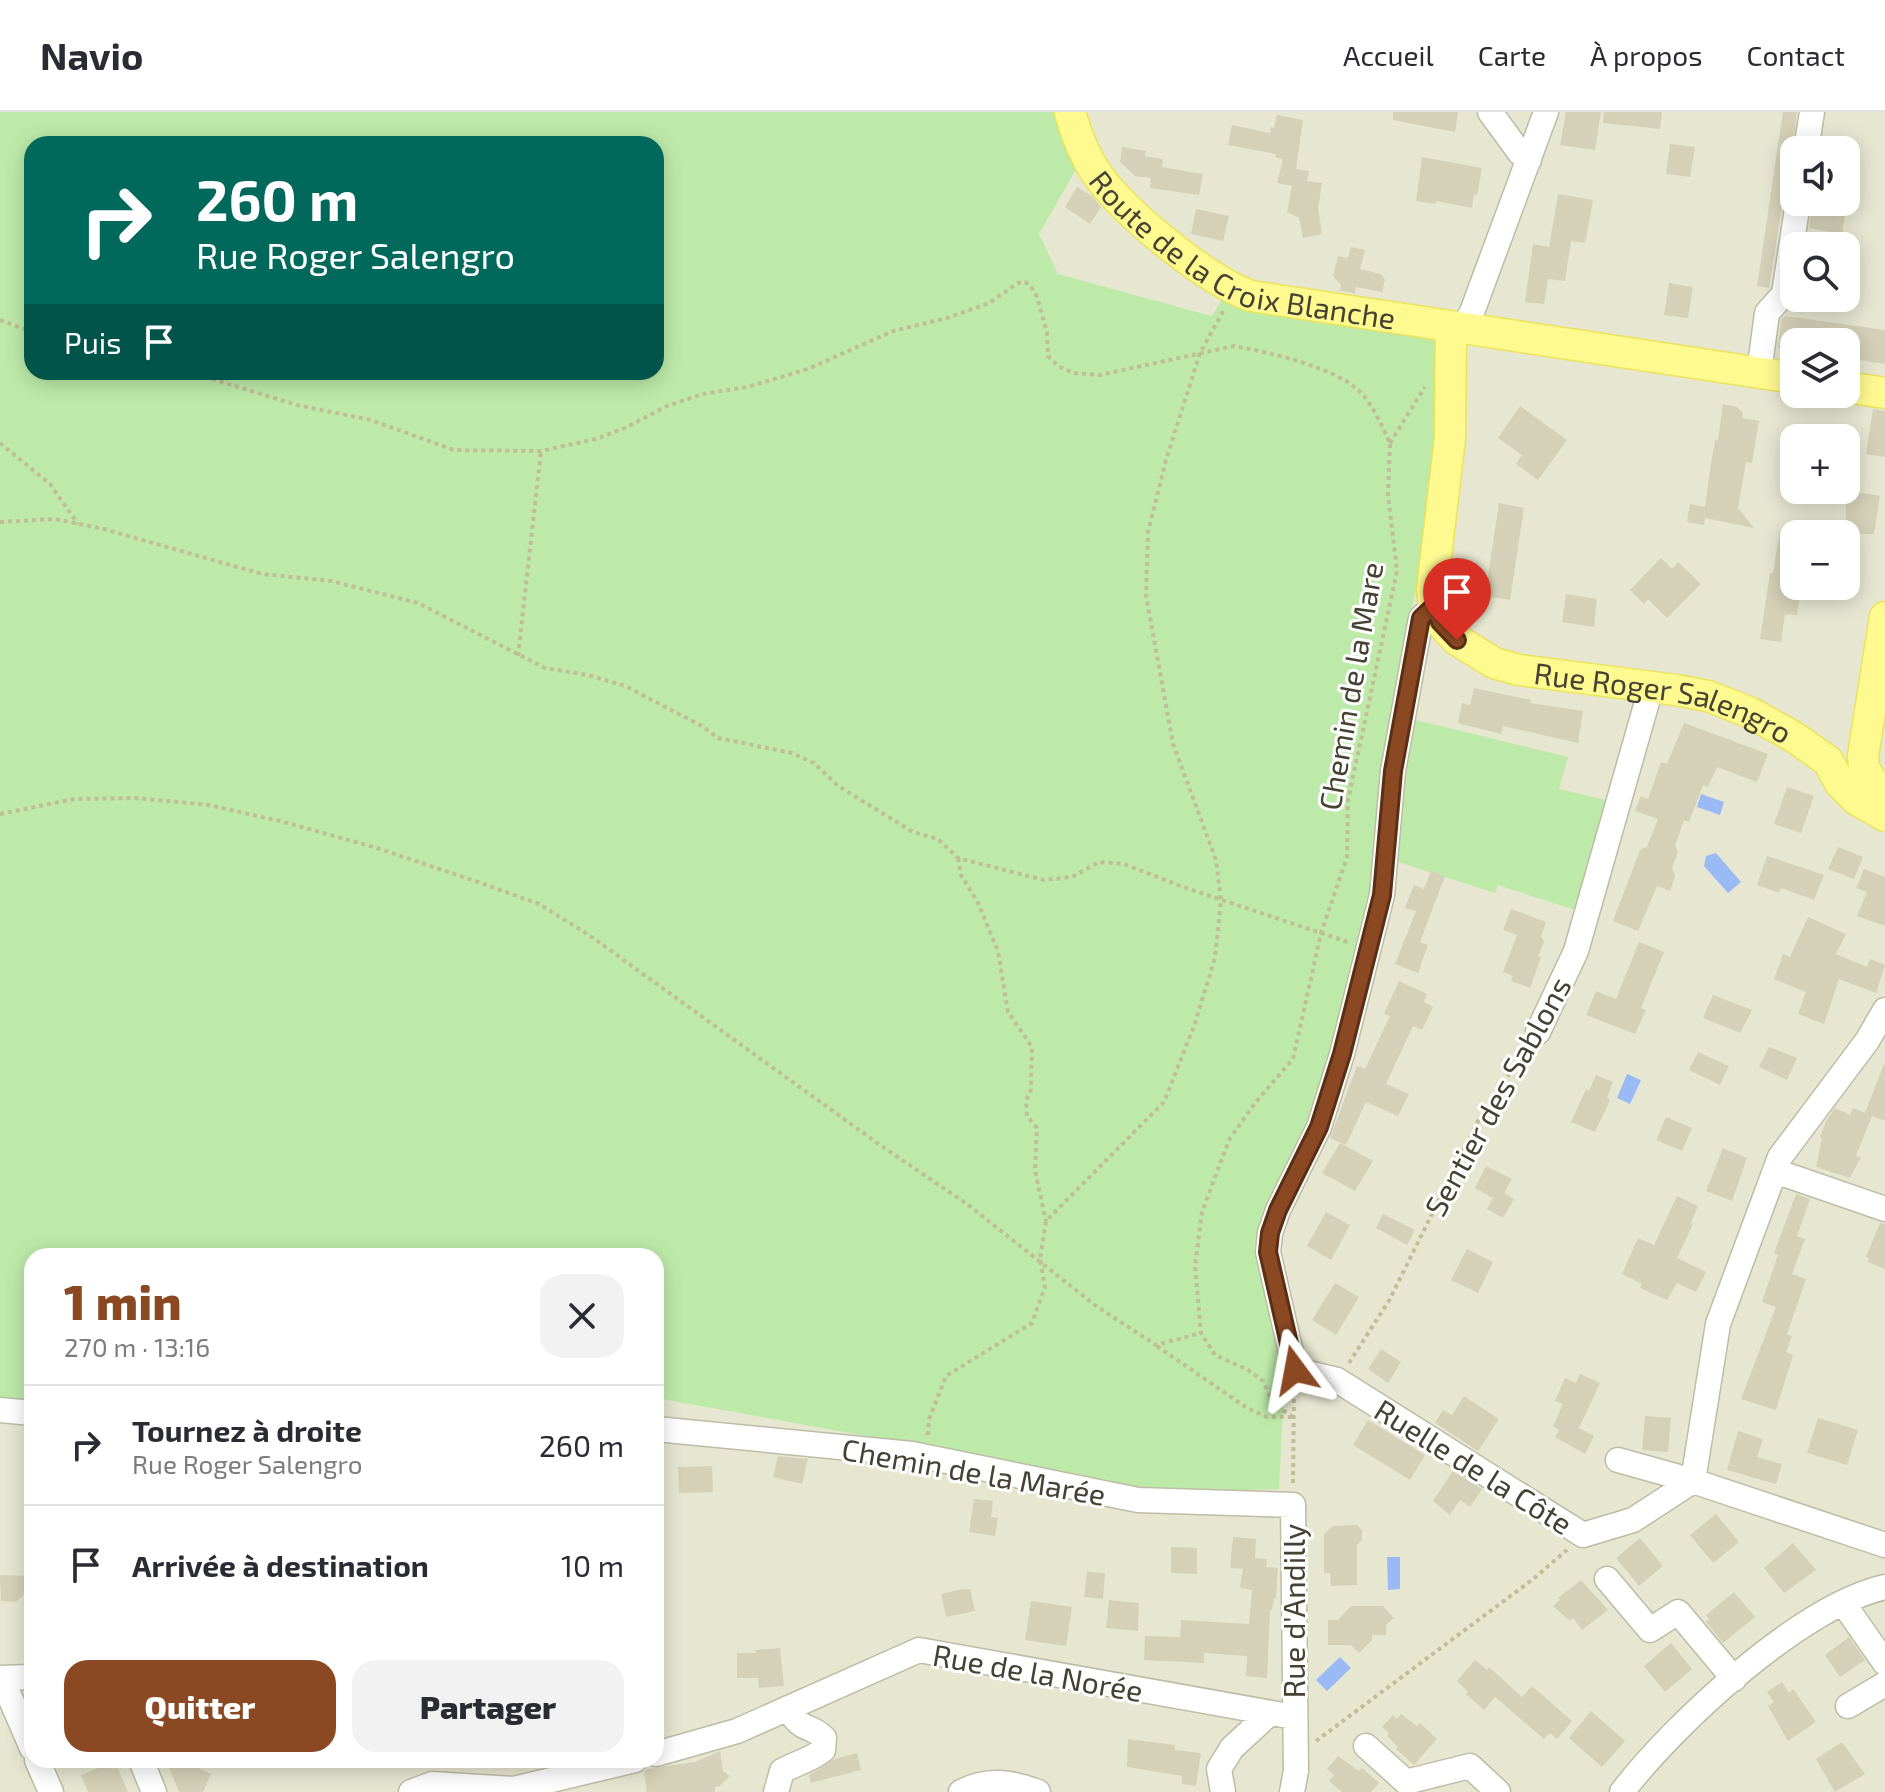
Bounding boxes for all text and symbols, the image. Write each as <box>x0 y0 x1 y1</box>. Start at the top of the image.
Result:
text: Navio <box>40 32 143 78</box>
text: Accueil <box>1343 38 1434 72</box>
text: Carte <box>1478 38 1546 72</box>
text: À propos <box>1590 38 1702 72</box>
text: Contact <box>1746 38 1845 72</box>
map controls <box>1780 136 1860 600</box>
button: sound <box>1780 136 1860 216</box>
street label: Route de la Croix Blanche <box>1083 163 1398 336</box>
text: 260 m <box>196 165 358 232</box>
icon: right <box>64 168 168 272</box>
button: search <box>1780 232 1860 312</box>
text: Rue Roger Salengro <box>196 233 515 276</box>
icon: arrive <box>137 320 181 364</box>
text: Puis <box>64 324 121 360</box>
button: layers <box>1780 328 1860 408</box>
button: + <box>1780 424 1860 504</box>
button: − <box>1780 520 1860 600</box>
pin <box>1423 558 1491 640</box>
street label: Chemin de la Mare <box>1310 559 1390 813</box>
icon: arrive <box>1435 570 1479 614</box>
street label: Rue Roger Salengro <box>1532 654 1799 750</box>
street label: Sentier des Sablons <box>1416 970 1578 1222</box>
text: 1 min <box>64 1272 182 1330</box>
button: close <box>540 1274 624 1358</box>
position arrow <box>1253 1328 1337 1412</box>
text: 270 m · 13:16 <box>64 1331 210 1362</box>
street label: Ruelle de la Côte <box>1369 1391 1579 1541</box>
text: Tournez à droite <box>132 1412 362 1448</box>
icon: right <box>64 1423 108 1467</box>
text: 260 m <box>539 1427 624 1463</box>
street label: Chemin de la Marée <box>839 1430 1109 1512</box>
text: Rue Roger Salengro <box>132 1448 362 1479</box>
street label: Rue d'Andilly <box>1275 1524 1311 1698</box>
icon: arrive <box>64 1543 108 1587</box>
text: Arrivée à destination <box>132 1547 429 1583</box>
text: 10 m <box>561 1547 624 1583</box>
street label: Rue de la Norée <box>930 1636 1146 1708</box>
button: Quitter <box>64 1660 336 1752</box>
button: Partager <box>352 1660 624 1752</box>

